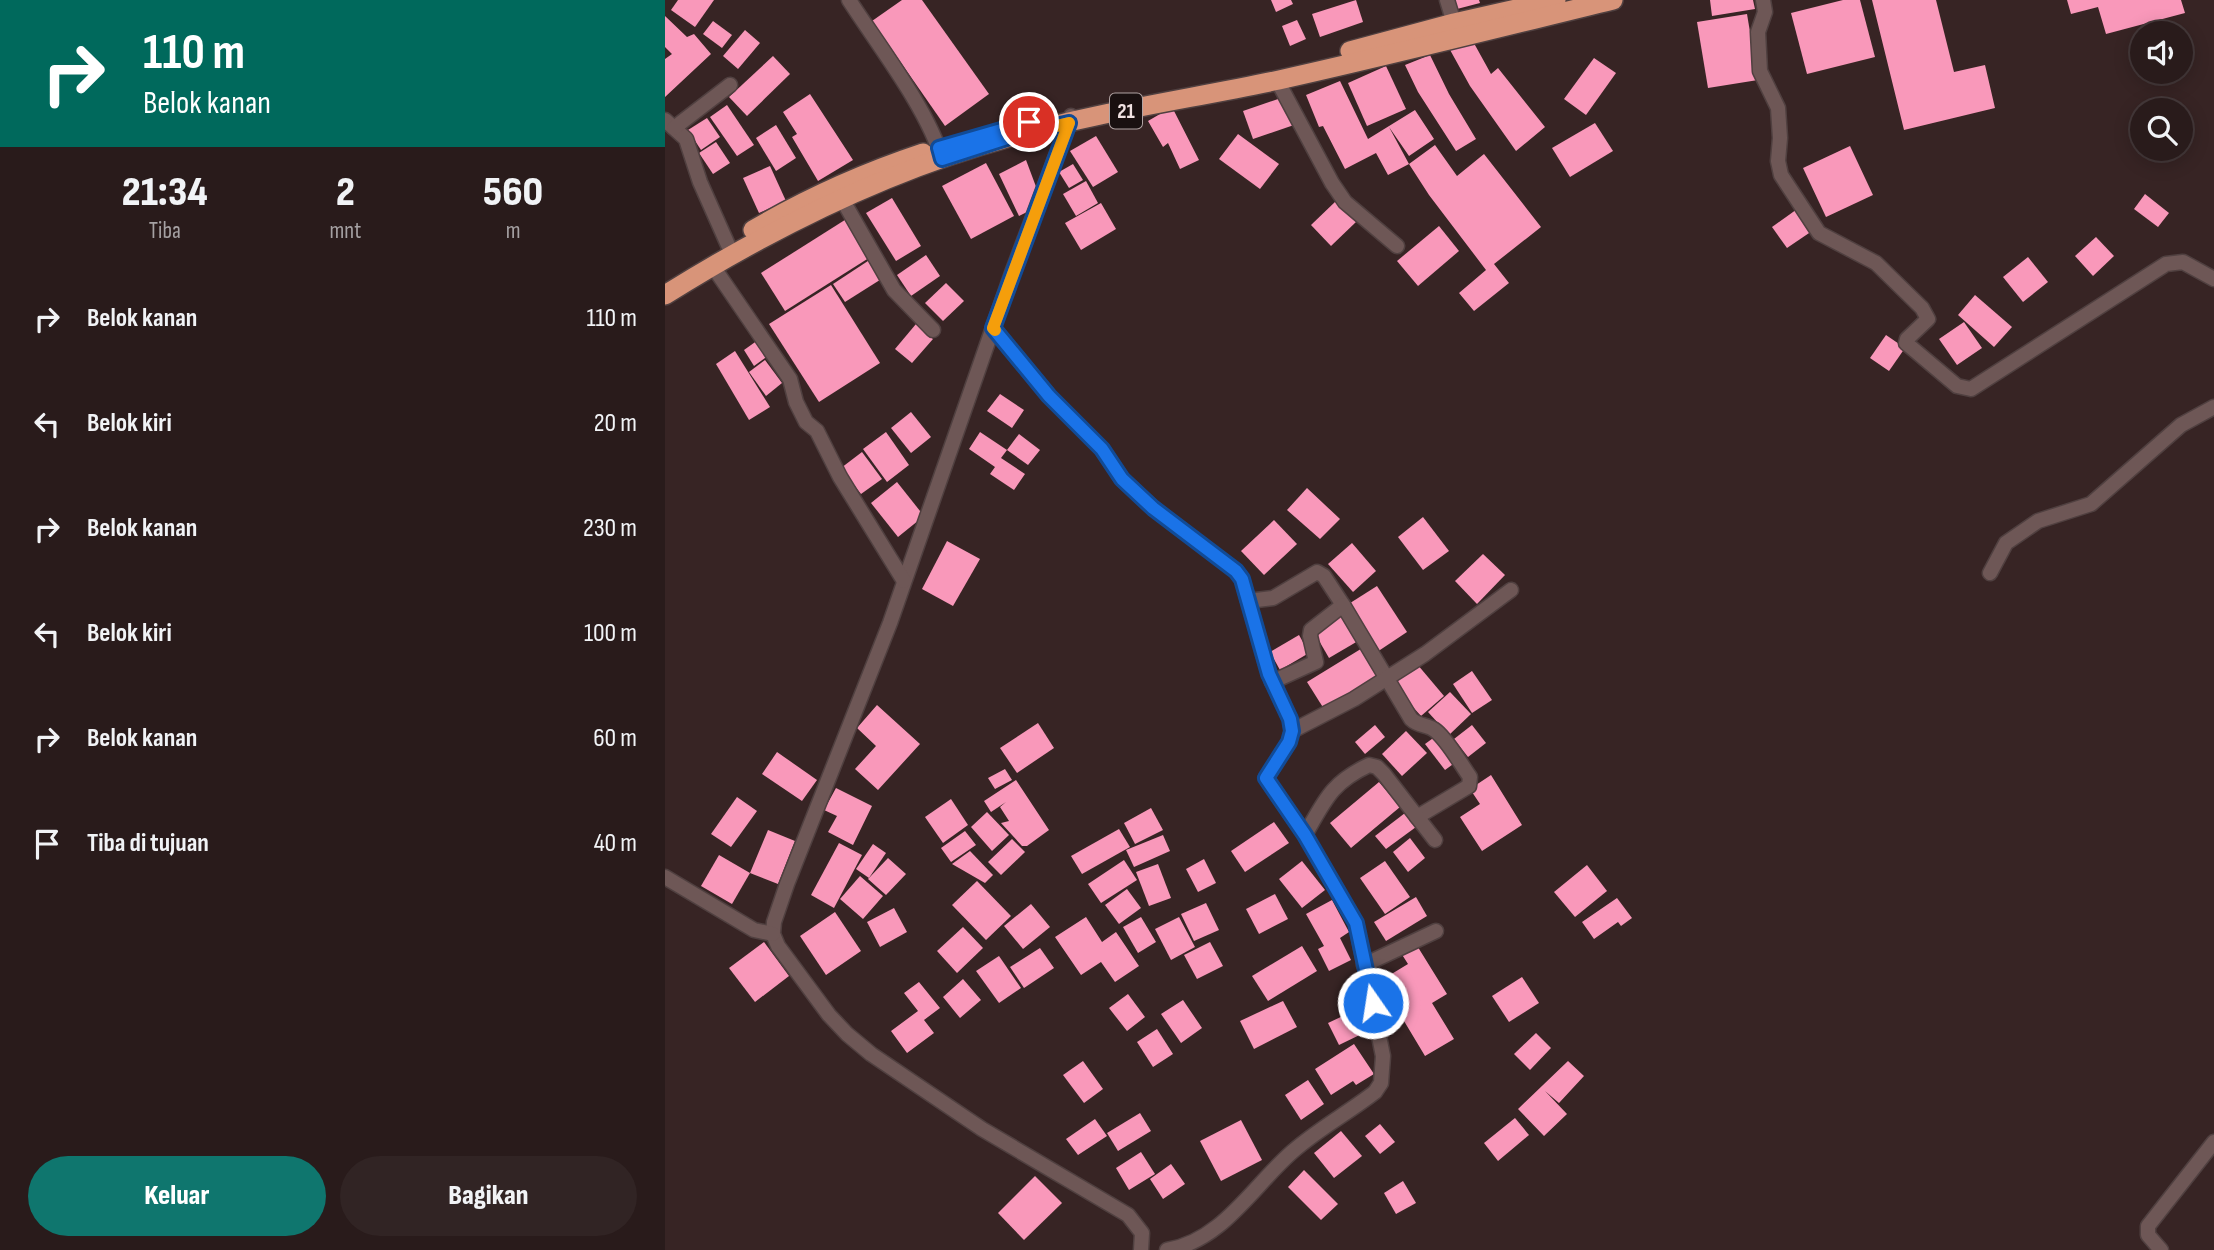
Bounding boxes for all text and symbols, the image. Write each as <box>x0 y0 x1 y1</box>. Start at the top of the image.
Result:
map controls <box>2130 21 2193 161</box>
button: sound <box>2130 21 2193 84</box>
text: 110 m <box>143 24 245 83</box>
icon: right <box>28 28 119 119</box>
text: Belok kanan <box>143 84 271 123</box>
pin <box>999 92 1059 152</box>
road number: 21 <box>1110 94 1142 128</box>
button: search <box>2130 98 2193 161</box>
icon: arrive <box>1010 103 1048 141</box>
text: 21:34 <box>122 167 208 218</box>
text: 2 <box>336 167 355 218</box>
text: 560 <box>483 167 543 218</box>
text: Tiba <box>149 217 181 245</box>
text: mnt <box>330 217 361 245</box>
text: m <box>506 217 521 245</box>
icon: right <box>28 300 66 338</box>
text: Belok kanan <box>87 303 197 334</box>
text: 110 m <box>586 303 637 334</box>
icon: left <box>28 405 66 443</box>
text: Belok kiri <box>87 408 172 439</box>
text: 20 m <box>594 408 637 439</box>
icon: right <box>28 510 66 548</box>
text: Belok kanan <box>87 513 197 544</box>
text: 230 m <box>583 513 637 544</box>
icon: left <box>28 615 66 653</box>
text: Belok kiri <box>87 618 172 649</box>
text: 100 m <box>584 618 637 649</box>
icon: right <box>28 720 66 758</box>
text: Belok kanan <box>87 723 197 754</box>
text: 60 m <box>593 723 637 754</box>
icon: arrive <box>28 825 66 863</box>
text: Tiba di tujuan <box>87 828 209 859</box>
text: 40 m <box>594 828 637 859</box>
position arrow <box>1336 966 1410 1040</box>
button: Keluar <box>28 1156 326 1236</box>
button: Bagikan <box>340 1156 637 1236</box>

